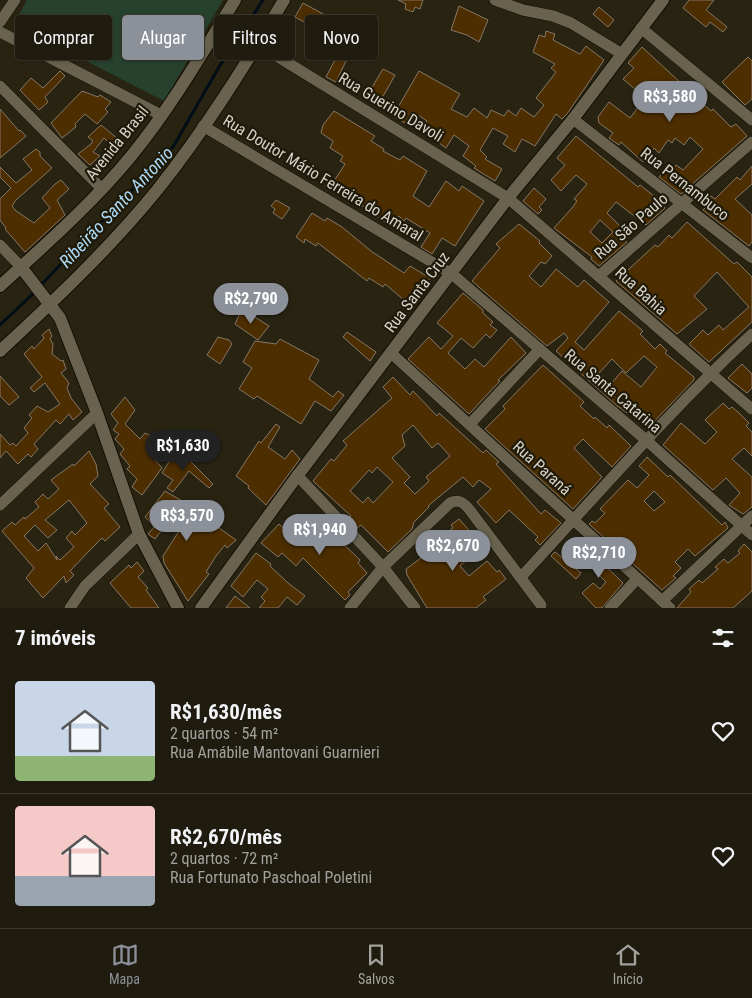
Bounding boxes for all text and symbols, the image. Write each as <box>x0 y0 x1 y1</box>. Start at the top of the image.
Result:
chip: Comprar <box>15 15 112 60</box>
chip: Alugar <box>122 15 204 60</box>
chip: Filtros <box>214 15 295 60</box>
chip: Novo <box>305 15 378 60</box>
street label: Rua Guerino Davoli <box>335 68 447 146</box>
pin: R$3,580 <box>624 80 716 123</box>
text: R$3,580 <box>643 87 697 106</box>
street label: Avenida Brasil <box>81 102 153 184</box>
street label: Rua Doutor Mário Ferreira do Amaral <box>220 111 426 245</box>
water label: Ribeirão Santo Antonio <box>55 142 177 272</box>
street label: Rua Pernambuco <box>637 144 733 224</box>
street label: Rua São Paulo <box>590 189 672 263</box>
street label: Rua Santa Cruz <box>381 248 453 336</box>
street label: Rua Bahia <box>611 263 671 319</box>
pin: R$2,790 <box>205 282 297 325</box>
text: R$2,790 <box>224 289 278 308</box>
street label: Rua Santa Catarina <box>561 345 665 437</box>
pin: R$1,630 <box>137 430 229 472</box>
text: R$1,630 <box>156 436 210 455</box>
street label: Rua Paraná <box>509 437 575 499</box>
pin: R$3,570 <box>141 500 233 542</box>
text: R$3,570 <box>160 506 214 525</box>
pin: R$1,940 <box>274 514 366 556</box>
text: R$1,940 <box>293 520 347 539</box>
pin: R$2,670 <box>407 530 499 572</box>
text: R$2,670 <box>426 536 480 555</box>
pin: R$2,710 <box>553 536 645 579</box>
text: R$2,710 <box>572 543 626 562</box>
icon: filters <box>709 624 737 652</box>
text: 7 imóveis <box>15 626 96 650</box>
text: R$1,630/mês <box>170 700 282 724</box>
icon: home <box>55 701 115 761</box>
icon: heart <box>709 717 737 745</box>
text: 2 quartos · 54 m² <box>170 724 278 743</box>
text: Rua Amábile Mantovani Guarnieri <box>170 743 380 762</box>
text: R$2,670/mês <box>170 825 282 849</box>
icon: home <box>55 826 115 886</box>
icon: heart <box>709 842 737 870</box>
text: 2 quartos · 72 m² <box>170 849 278 868</box>
text: Rua Fortunato Paschoal Poletini <box>170 868 372 887</box>
tab: Mapa <box>109 941 140 987</box>
tab: Salvos <box>358 941 395 987</box>
tab: Início <box>613 941 643 987</box>

